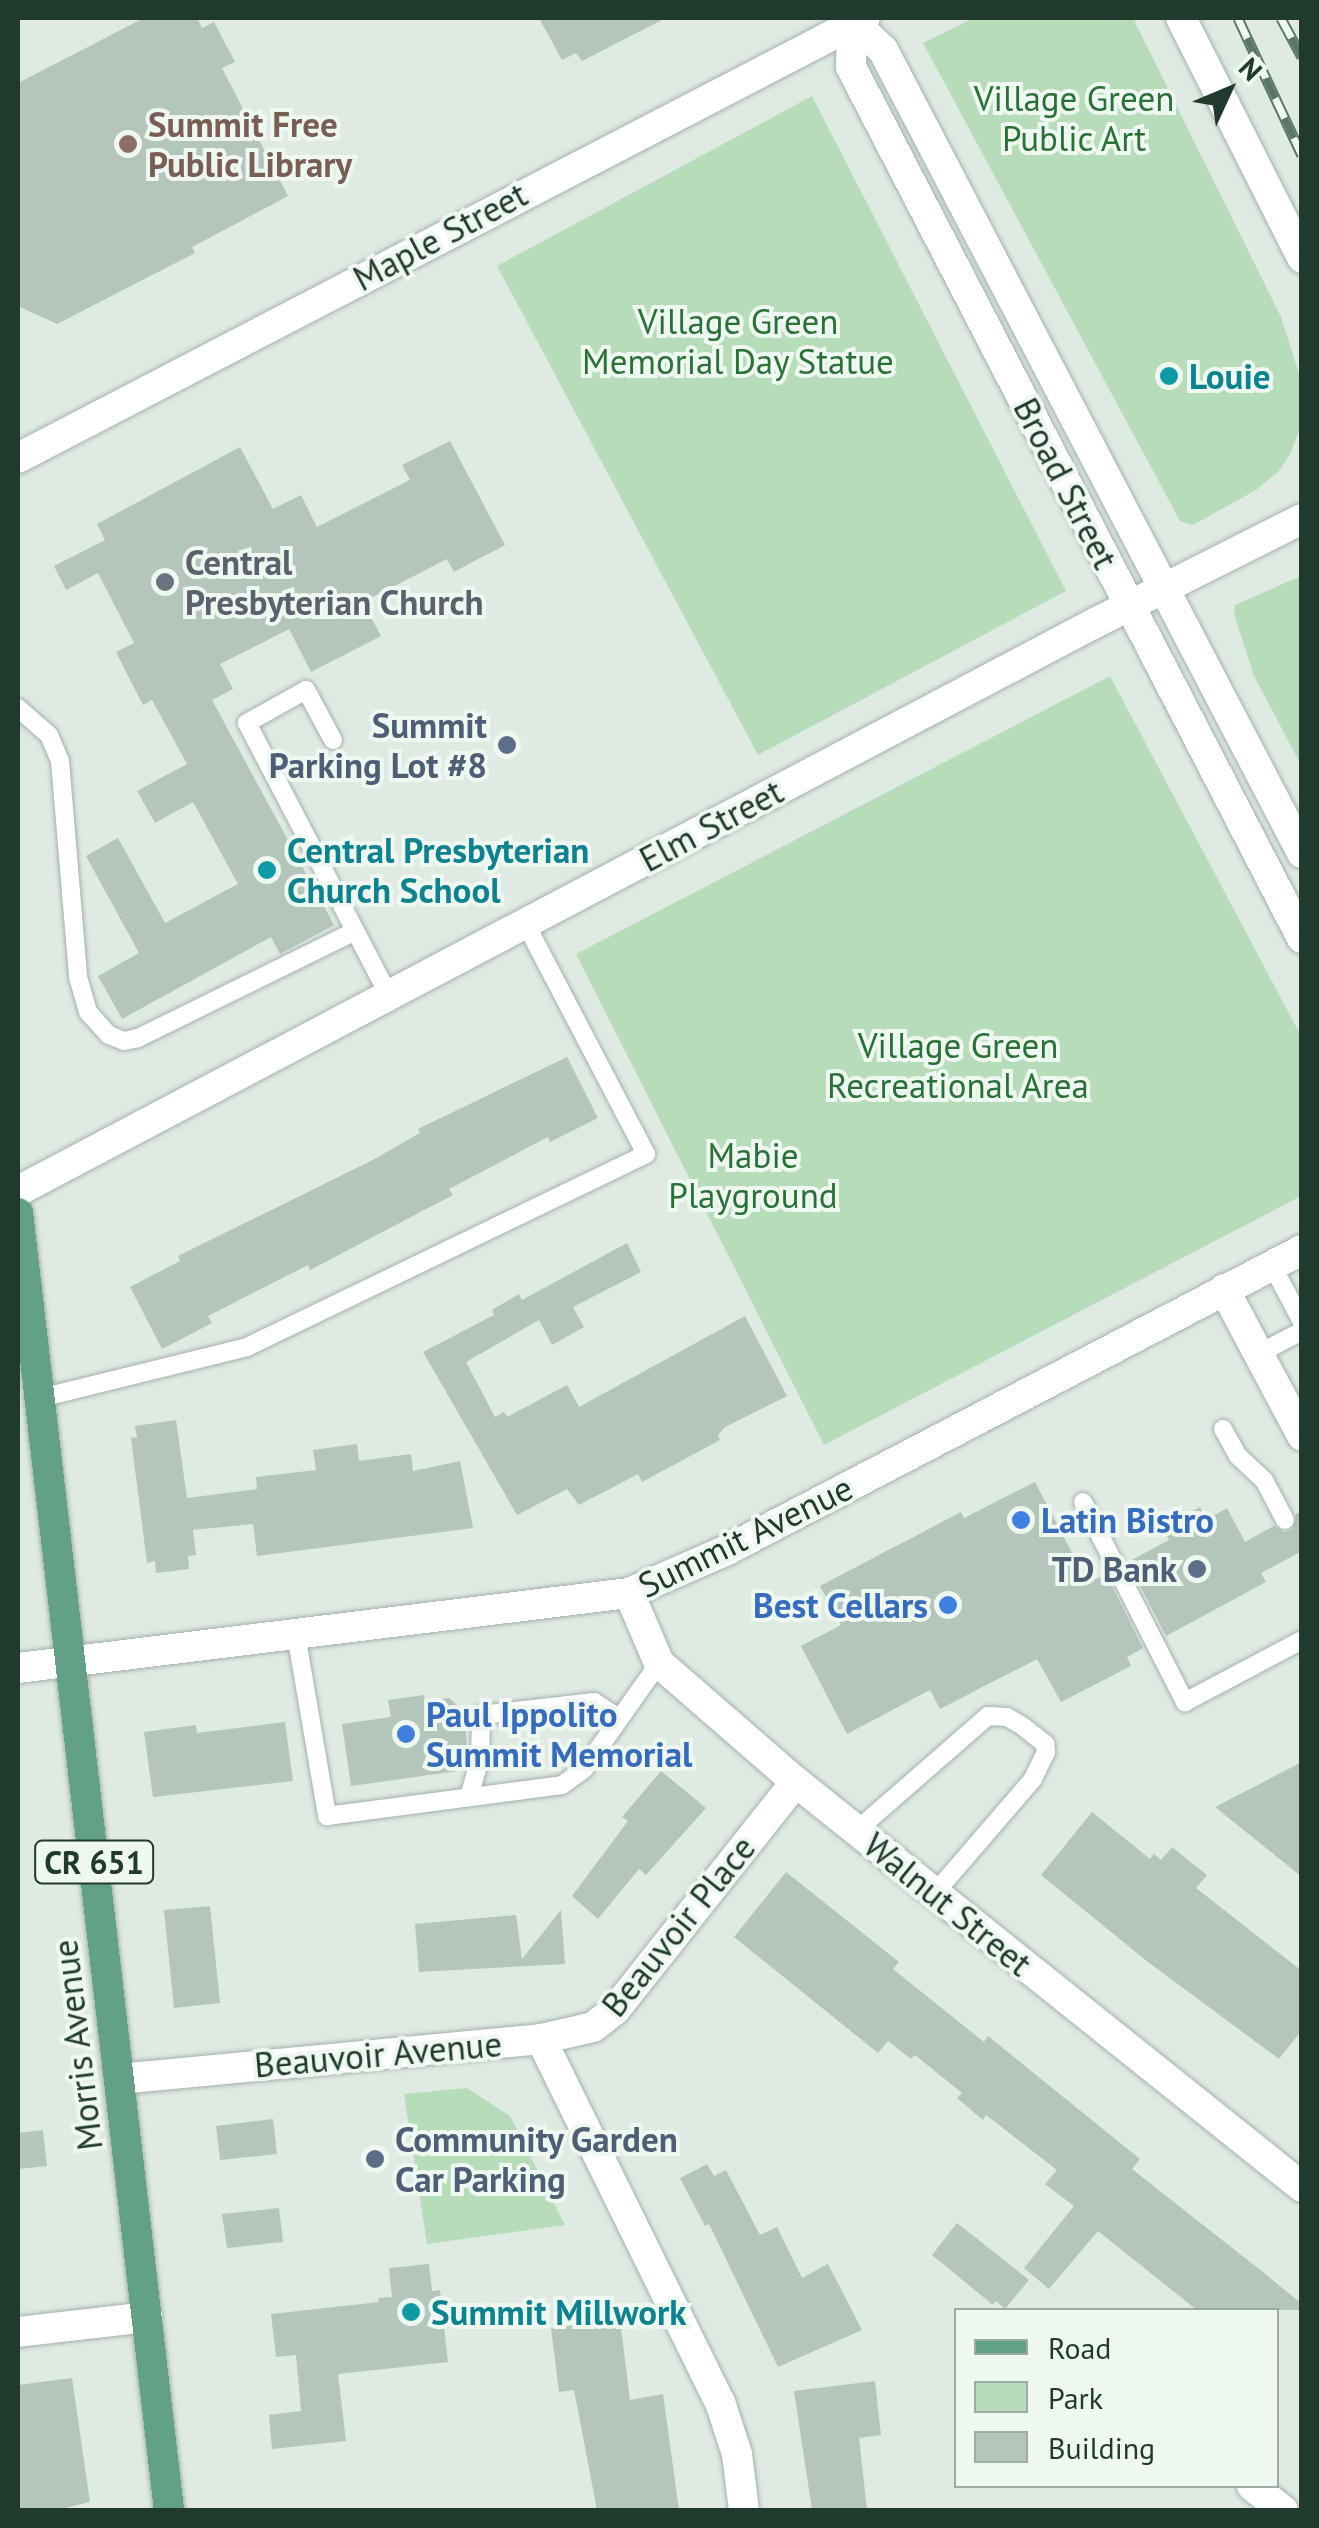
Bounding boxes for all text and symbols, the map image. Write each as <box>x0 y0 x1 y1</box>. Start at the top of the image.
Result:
north arrow <box>1179 40 1279 140</box>
text: N <box>1231 49 1271 88</box>
park label: Village Green Public Art <box>974 77 1174 159</box>
place label: Summit Free Public Library <box>148 103 353 185</box>
marker: Summit Free Public Library <box>117 133 139 155</box>
street label: Maple Street <box>346 173 534 299</box>
park label: Village Green Memorial Day Statue <box>581 300 895 382</box>
place label: Louie <box>1189 355 1271 397</box>
marker: Louie <box>1158 365 1180 387</box>
street label: Broad Street <box>1005 391 1127 575</box>
place label: Central Presbyterian Church <box>185 541 484 623</box>
marker: Central Presbyterian Church <box>154 571 176 593</box>
place label: Summit Parking Lot #8 <box>269 704 487 786</box>
marker: Summit Parking Lot #8 <box>496 734 518 756</box>
street label: Elm Street <box>632 770 790 880</box>
place label: Central Presbyterian Church School <box>287 829 589 911</box>
marker: Central Presbyterian Church School <box>256 859 278 881</box>
park label: Village Green Recreational Area <box>827 1024 1089 1106</box>
park label: Mabie Playground <box>668 1134 838 1216</box>
street label: Summit Avenue <box>631 1466 859 1606</box>
place label: Latin Bistro <box>1041 1499 1214 1541</box>
marker: Latin Bistro <box>1010 1509 1032 1531</box>
place label: TD Bank <box>1051 1548 1177 1590</box>
marker: TD Bank <box>1186 1558 1208 1580</box>
place label: Best Cellars <box>753 1584 928 1626</box>
marker: Best Cellars <box>937 1594 959 1616</box>
place label: Paul Ippolito Summit Memorial <box>426 1693 692 1775</box>
marker: Paul Ippolito Summit Memorial <box>395 1723 417 1745</box>
street label: Walnut Street <box>856 1824 1040 1984</box>
street label: Beauvoir Place <box>592 1827 764 2025</box>
road number: CR 651 <box>34 1835 154 1889</box>
street label: Morris Avenue <box>43 1937 111 2153</box>
street label: Beauvoir Avenue <box>252 2022 504 2086</box>
place label: Community Garden Car Parking <box>395 2118 679 2200</box>
marker: Community Garden Car Parking <box>364 2148 386 2170</box>
place label: Summit Millwork <box>431 2291 686 2333</box>
marker: Summit Millwork <box>400 2301 422 2323</box>
legend <box>954 2308 1279 2488</box>
text: Road <box>1048 2328 1112 2367</box>
text: Park <box>1048 2378 1103 2417</box>
text: Building <box>1048 2428 1155 2467</box>

